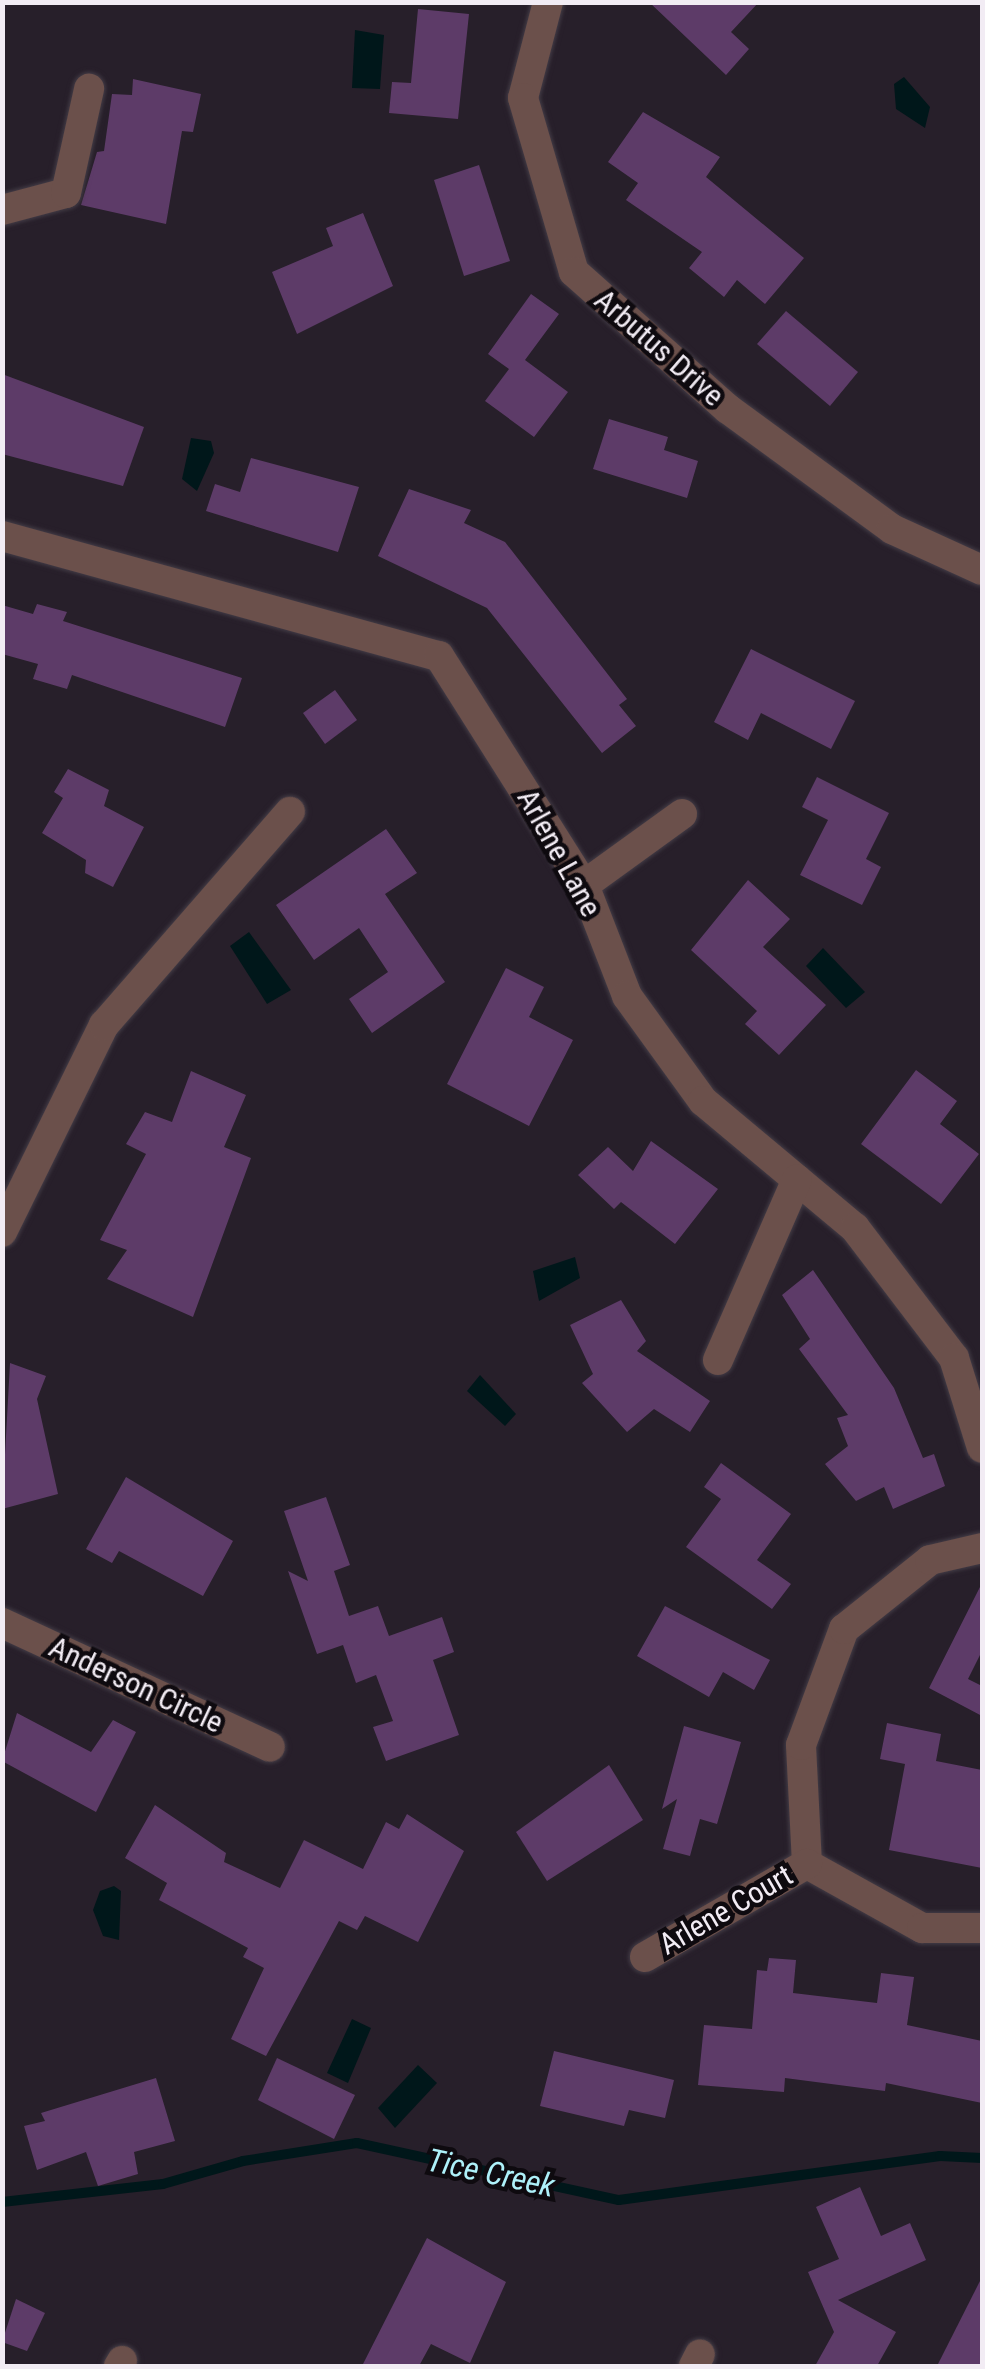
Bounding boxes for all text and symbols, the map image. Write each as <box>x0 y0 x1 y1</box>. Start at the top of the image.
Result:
street label: Arbutus Drive <box>587 282 731 414</box>
street label: Arlene Lane <box>509 783 609 923</box>
street label: Anderson Circle <box>43 1629 229 1741</box>
street label: Arlene Court <box>653 1857 799 1963</box>
water label: Tice Creek <box>424 2141 558 2205</box>

